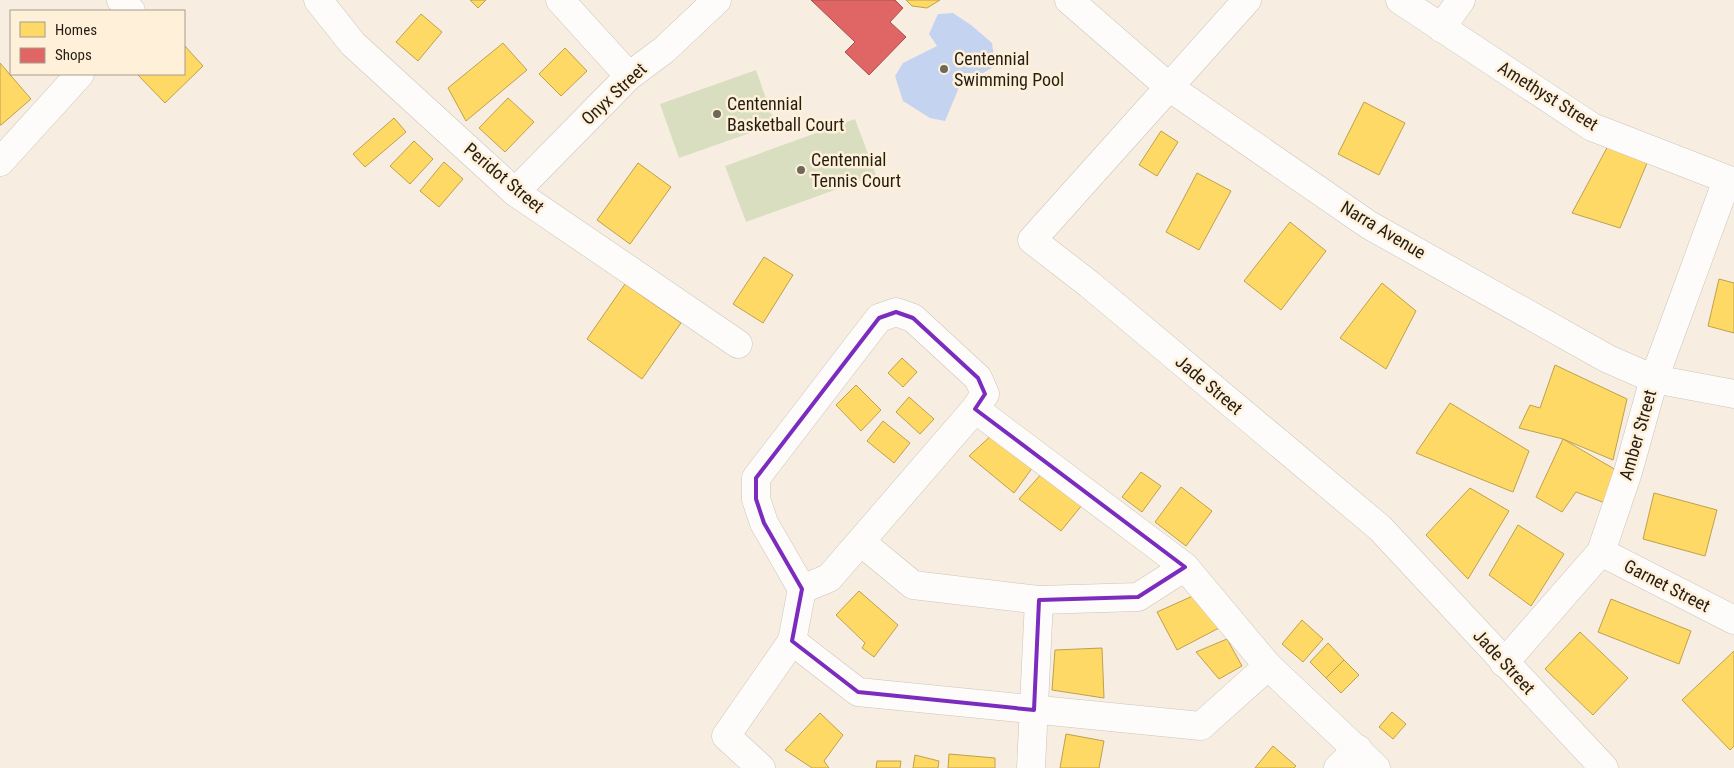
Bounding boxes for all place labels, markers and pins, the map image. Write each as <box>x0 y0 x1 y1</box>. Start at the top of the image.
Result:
place label: Centennial Swimming Pool <box>954 48 1064 90</box>
marker: Centennial Swimming Pool <box>938 63 950 75</box>
place label: Centennial Basketball Court <box>727 93 844 135</box>
marker: Centennial Basketball Court <box>711 108 723 120</box>
place label: Centennial Tennis Court <box>811 149 901 191</box>
marker: Centennial Tennis Court <box>795 164 807 176</box>

